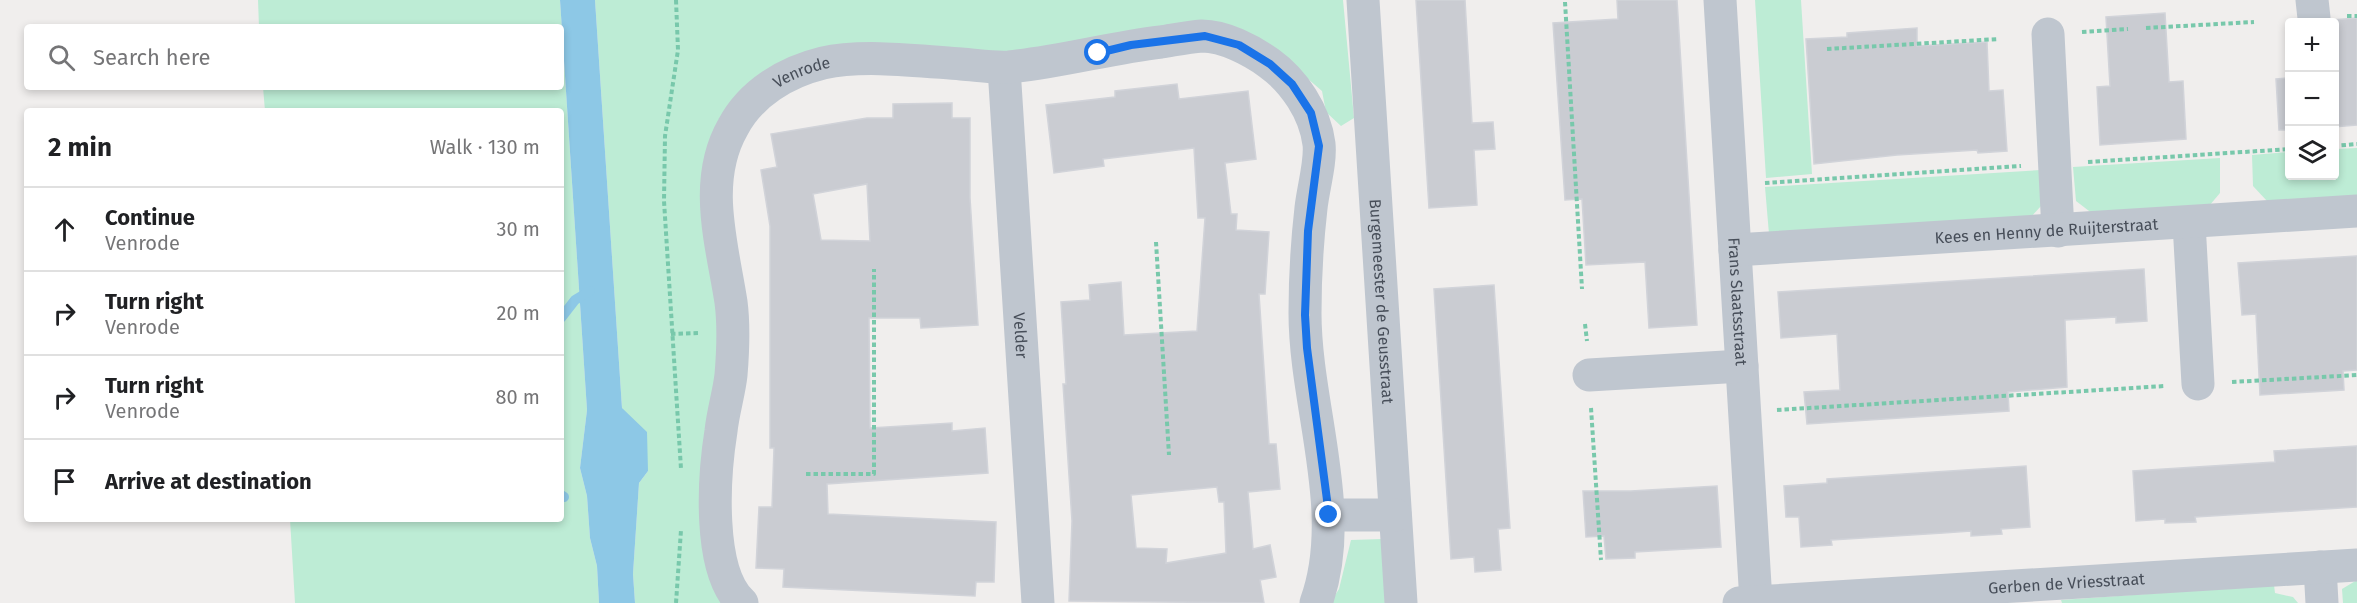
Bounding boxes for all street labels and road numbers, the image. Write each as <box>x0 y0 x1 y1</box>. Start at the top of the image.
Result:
street label: Venrode <box>769 52 832 91</box>
street label: Burgemeester de Geusstraat <box>1366 198 1398 405</box>
street label: Kees en Henny de Ruijterstraat <box>1934 214 2159 247</box>
street label: Frans Slaatsstraat <box>1725 237 1751 366</box>
street label: Velder <box>1010 312 1032 360</box>
street label: Gerben de Vriesstraat <box>1987 569 2146 597</box>

